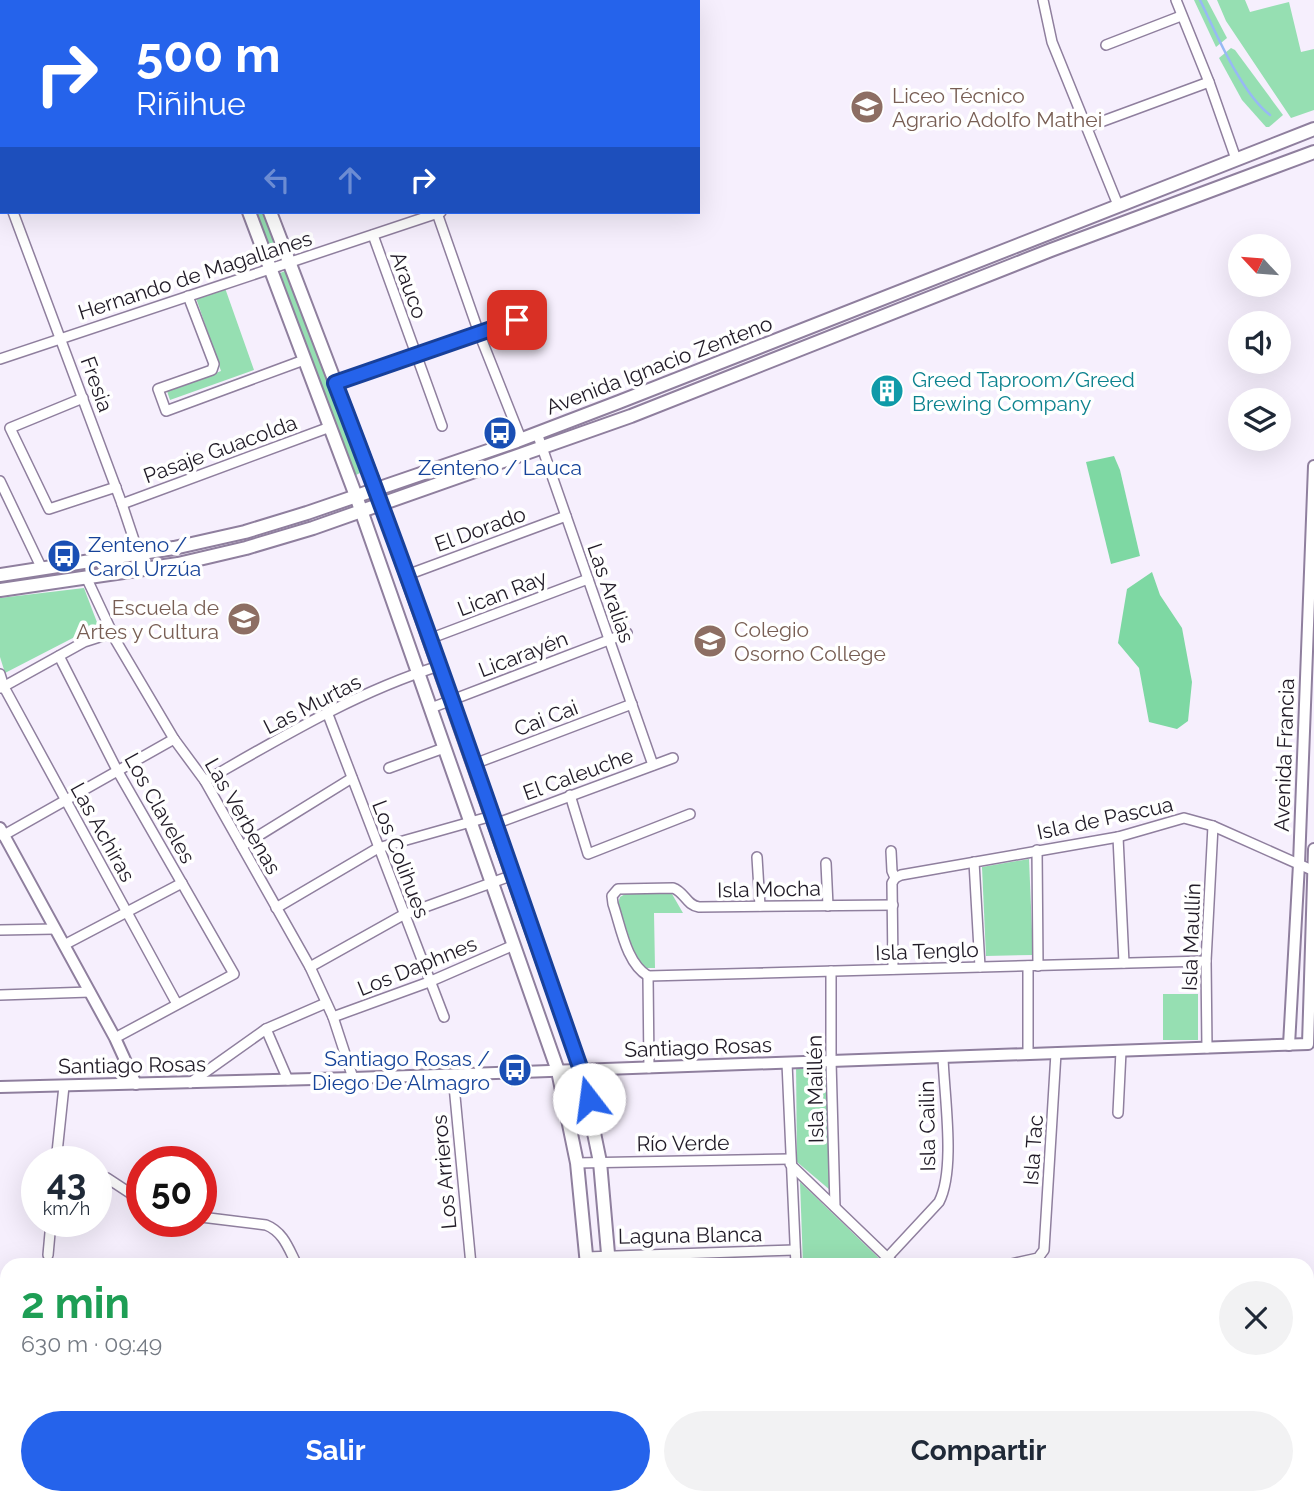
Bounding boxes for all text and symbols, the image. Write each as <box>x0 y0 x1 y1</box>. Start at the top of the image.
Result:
text: 500 m <box>136 26 281 83</box>
icon: right <box>21 28 112 119</box>
place label: Liceo Técnico Agrario Adolfo Mathei <box>892 83 1102 132</box>
text: Riñihue <box>136 85 246 122</box>
school or university icon: Liceo Técnico Agrario Adolfo Mathei <box>848 88 886 126</box>
icon: left <box>258 161 296 199</box>
icon: ahead <box>331 161 369 199</box>
icon: right <box>404 161 442 199</box>
street label: Hernando de Magallanes <box>75 225 315 325</box>
north arrow <box>1228 234 1292 298</box>
map controls <box>1228 234 1291 451</box>
street label: Arauco <box>385 248 433 322</box>
pin <box>487 290 547 350</box>
icon: arrive <box>498 301 536 339</box>
street label: Avenida Ignacio Zenteno <box>542 310 776 420</box>
button: sound <box>1228 311 1291 374</box>
street label: Fresia <box>75 353 119 415</box>
place label: Greed Taproom/Greed Brewing Company <box>912 367 1135 416</box>
building icon: Greed Taproom/Greed Brewing Company <box>868 372 906 410</box>
button: layers <box>1228 388 1291 451</box>
street label: Pasaje Guacolda <box>140 410 300 488</box>
bus stop icon: Zenteno / Lauca <box>481 414 519 452</box>
place label: Zenteno / Lauca <box>418 455 582 480</box>
street label: El Dorado <box>431 501 529 557</box>
place label: Zenteno / Carol Urzúa <box>88 532 201 581</box>
bus stop icon: Zenteno / Carol Urzúa <box>45 537 83 575</box>
street label: Las Aralias <box>582 540 640 646</box>
street label: Lican Ray <box>454 565 550 621</box>
place label: Escuela de Artes y Cultura <box>76 595 219 644</box>
school or university icon: Escuela de Artes y Cultura <box>225 600 263 638</box>
place label: Colegio Osorno College <box>734 617 886 666</box>
school or university icon: Colegio Osorno College <box>691 622 729 660</box>
street label: Licarayén <box>475 626 571 682</box>
street label: Las Murtas <box>259 669 365 739</box>
street label: Avenida Francia <box>1269 678 1299 832</box>
street label: Cai Cai <box>511 694 581 742</box>
street label: El Caleuche <box>519 742 637 806</box>
street label: Los Claveles <box>119 748 201 868</box>
street label: Las Verbenas <box>200 753 286 879</box>
street label: Las Achiras <box>65 778 141 886</box>
street label: Isla de Pascua <box>1035 791 1175 845</box>
street label: Los Colihues <box>367 796 435 922</box>
street label: Isla Mocha <box>717 876 821 902</box>
street label: Isla Maullín <box>1177 882 1205 992</box>
street label: Los Daphnes <box>354 931 480 1001</box>
street label: Isla Tenglo <box>875 937 979 965</box>
street label: Santiago Rosas <box>624 1032 772 1062</box>
street label: Isla Maillén <box>802 1035 828 1143</box>
place label: Santiago Rosas / Diego De Almagro <box>312 1046 490 1095</box>
street label: Santiago Rosas <box>58 1051 206 1079</box>
bus stop icon: Santiago Rosas / Diego De Almagro <box>496 1051 534 1089</box>
position arrow <box>552 1062 626 1136</box>
street label: Isla Cailin <box>914 1080 940 1172</box>
street label: Los Arrieros <box>427 1114 461 1230</box>
street label: Isla Tac <box>1018 1114 1048 1186</box>
street label: Río Verde <box>636 1130 730 1156</box>
speed limit sign: 50 <box>126 1146 217 1237</box>
text: 43 <box>47 1162 86 1203</box>
text: km/h <box>43 1198 90 1219</box>
street label: Laguna Blanca <box>618 1221 762 1249</box>
text: 2 min <box>21 1279 130 1328</box>
button: close <box>1219 1281 1293 1355</box>
text: 630 m · 09:49 <box>21 1330 162 1357</box>
button: Salir <box>21 1411 650 1491</box>
button: Compartir <box>664 1411 1293 1491</box>

